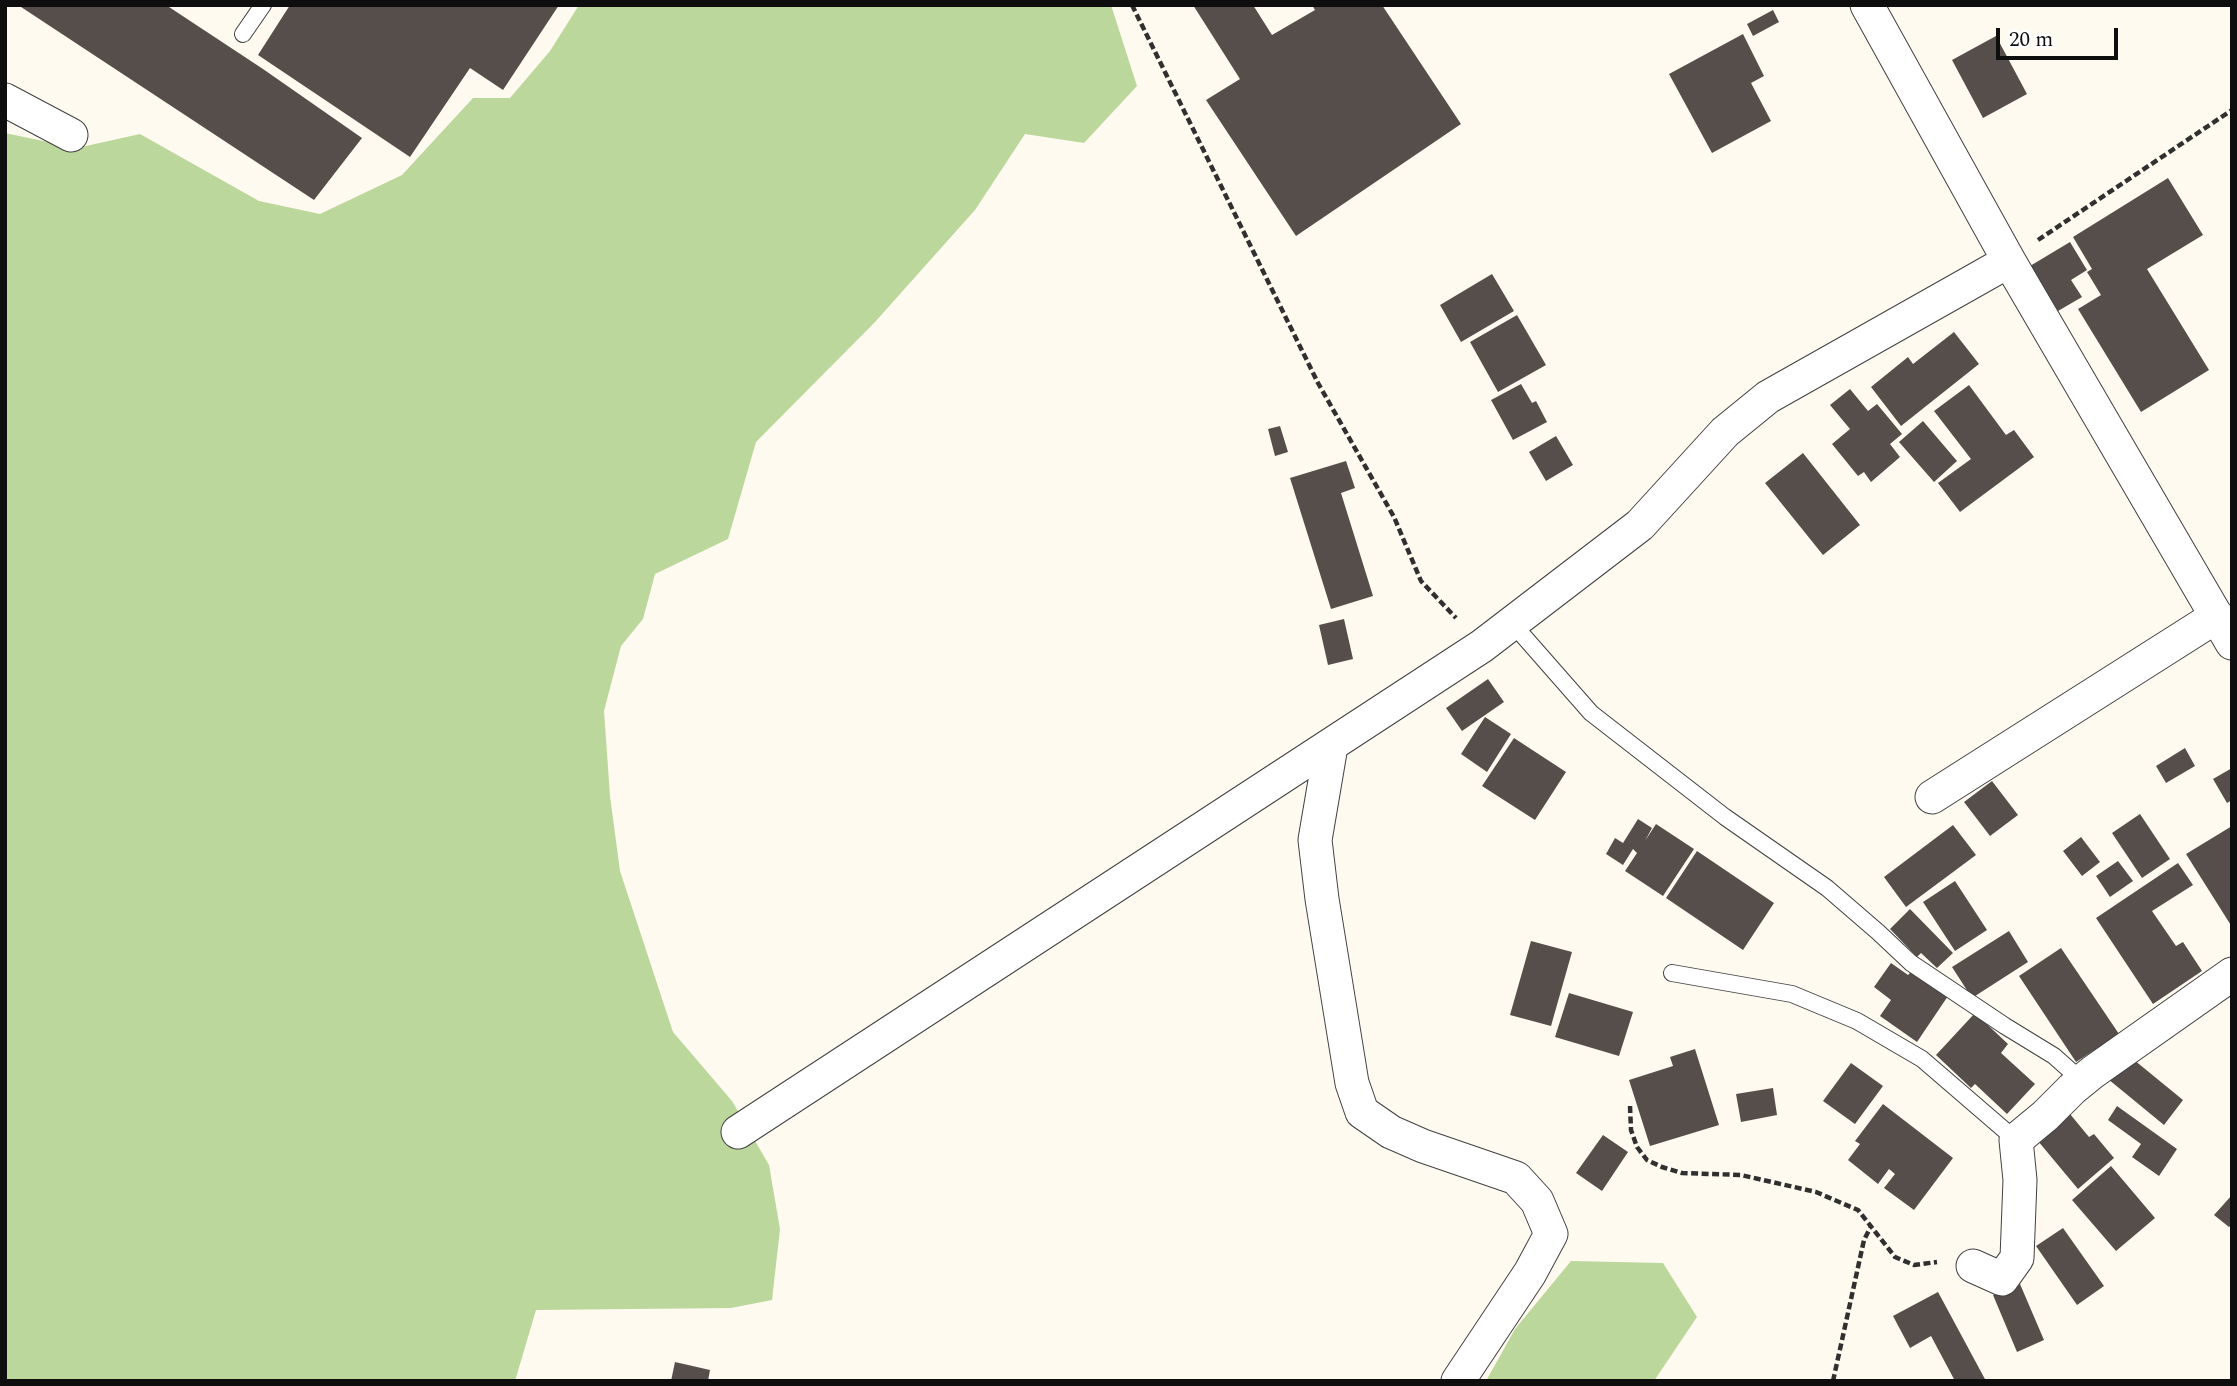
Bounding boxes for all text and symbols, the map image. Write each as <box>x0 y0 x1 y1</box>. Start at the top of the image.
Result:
scale bar <box>1999 14 2122 58</box>
text: 20 m <box>2009 24 2053 56</box>

